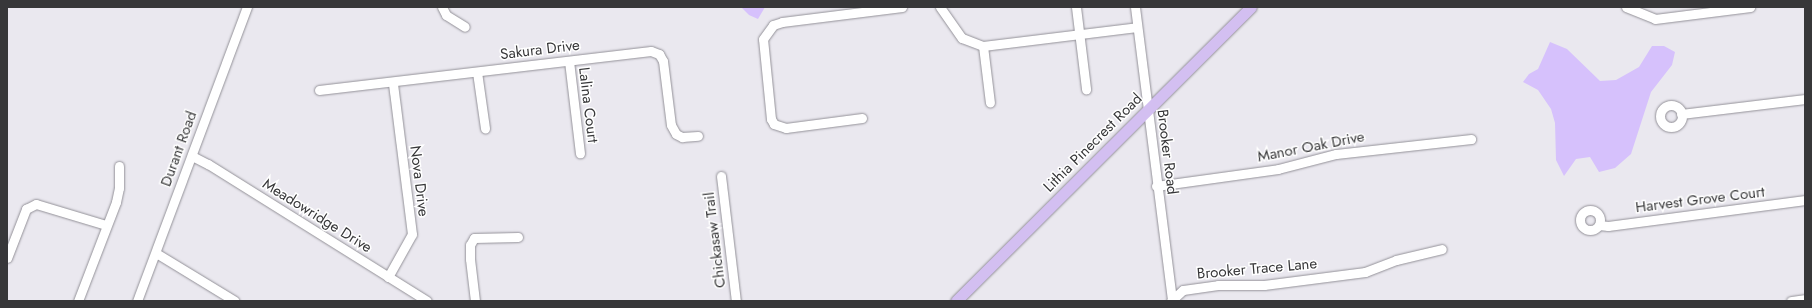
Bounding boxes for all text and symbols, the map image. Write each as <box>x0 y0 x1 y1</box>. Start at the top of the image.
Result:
street label: Sakura Drive <box>499 36 581 64</box>
street label: Lalina Court <box>574 66 602 144</box>
street label: Lithia Pinecrest Road <box>1040 90 1146 196</box>
street label: Brooker Road <box>1153 108 1181 196</box>
street label: Durant Road <box>157 109 201 189</box>
street label: Manor Oak Drive <box>1256 128 1366 166</box>
street label: Nova Drive <box>406 145 432 217</box>
street label: Meadowridge Drive <box>259 175 375 257</box>
street label: Harvest Grove Court <box>1634 183 1766 217</box>
street label: Chickasaw Trail <box>700 191 730 289</box>
street label: Brooker Trace Lane <box>1196 255 1318 283</box>

